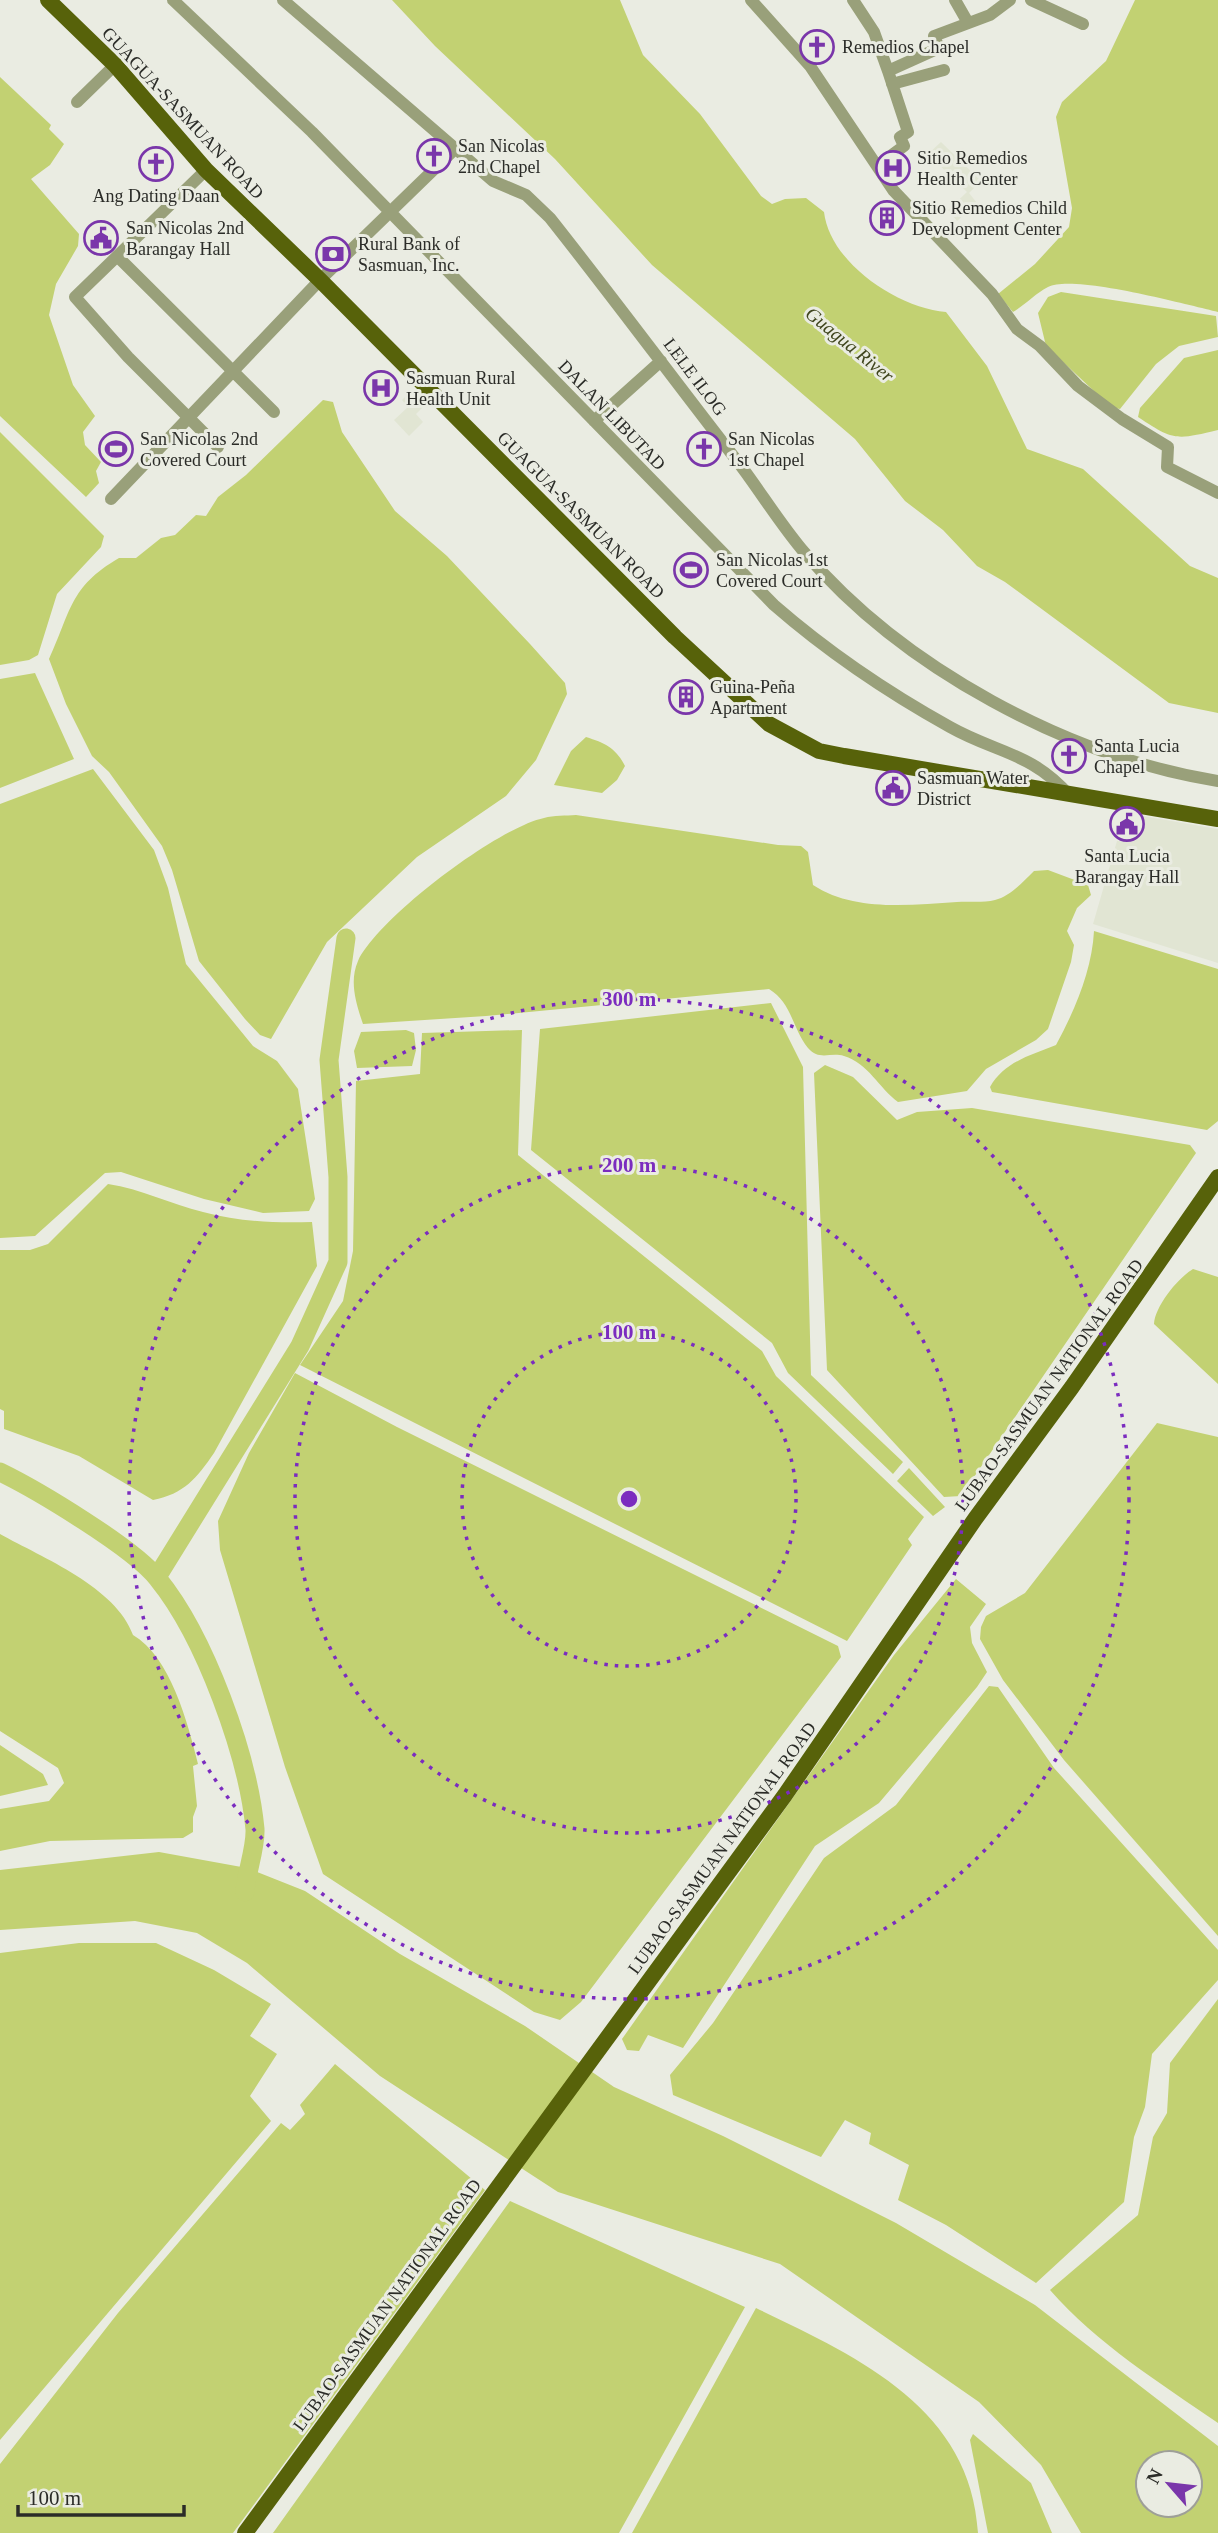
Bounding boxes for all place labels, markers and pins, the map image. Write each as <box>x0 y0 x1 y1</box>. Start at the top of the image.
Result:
church icon: Remedios Chapel <box>798 28 836 66</box>
place label: Remedios Chapel <box>842 37 969 57</box>
place label: San Nicolas 2nd Chapel <box>458 136 544 177</box>
church icon: San Nicolas 2nd Chapel <box>415 137 453 175</box>
church icon: Ang Dating Daan <box>137 145 175 183</box>
place label: Sitio Remedios Health Center <box>917 148 1028 189</box>
hospital icon: Sitio Remedios Health Center <box>874 149 912 187</box>
place label: Ang Dating Daan <box>93 186 219 206</box>
place label: Sitio Remedios Child Development Center <box>912 198 1067 239</box>
building icon: Sitio Remedios Child Development Center <box>868 199 906 237</box>
place label: San Nicolas 2nd Barangay Hall <box>126 218 244 259</box>
public building icon: San Nicolas 2nd Barangay Hall <box>82 219 120 257</box>
place label: Rural Bank of Sasmuan, Inc. <box>358 234 460 275</box>
bank icon: Rural Bank of Sasmuan, Inc. <box>314 235 352 273</box>
place label: Sasmuan Rural Health Unit <box>406 368 516 409</box>
hospital icon: Sasmuan Rural Health Unit <box>362 369 400 407</box>
place label: San Nicolas 2nd Covered Court <box>140 429 258 470</box>
place label: San Nicolas 1st Chapel <box>728 429 814 470</box>
sports icon: San Nicolas 2nd Covered Court <box>97 430 135 468</box>
church icon: San Nicolas 1st Chapel <box>685 430 723 468</box>
place label: San Nicolas 1st Covered Court <box>716 550 828 591</box>
sports icon: San Nicolas 1st Covered Court <box>672 551 710 589</box>
place label: Guina-Peña Apartment <box>710 677 795 718</box>
building icon: Guina-Peña Apartment <box>667 678 705 716</box>
place label: Santa Lucia Chapel <box>1094 736 1179 777</box>
church icon: Santa Lucia Chapel <box>1050 737 1088 775</box>
place label: Sasmuan Water District <box>917 768 1029 809</box>
public building icon: Sasmuan Water District <box>874 769 912 807</box>
public building icon: Santa Lucia Barangay Hall <box>1108 805 1146 843</box>
place label: Santa Lucia Barangay Hall <box>1075 846 1179 887</box>
centre of rings <box>617 1487 641 1511</box>

